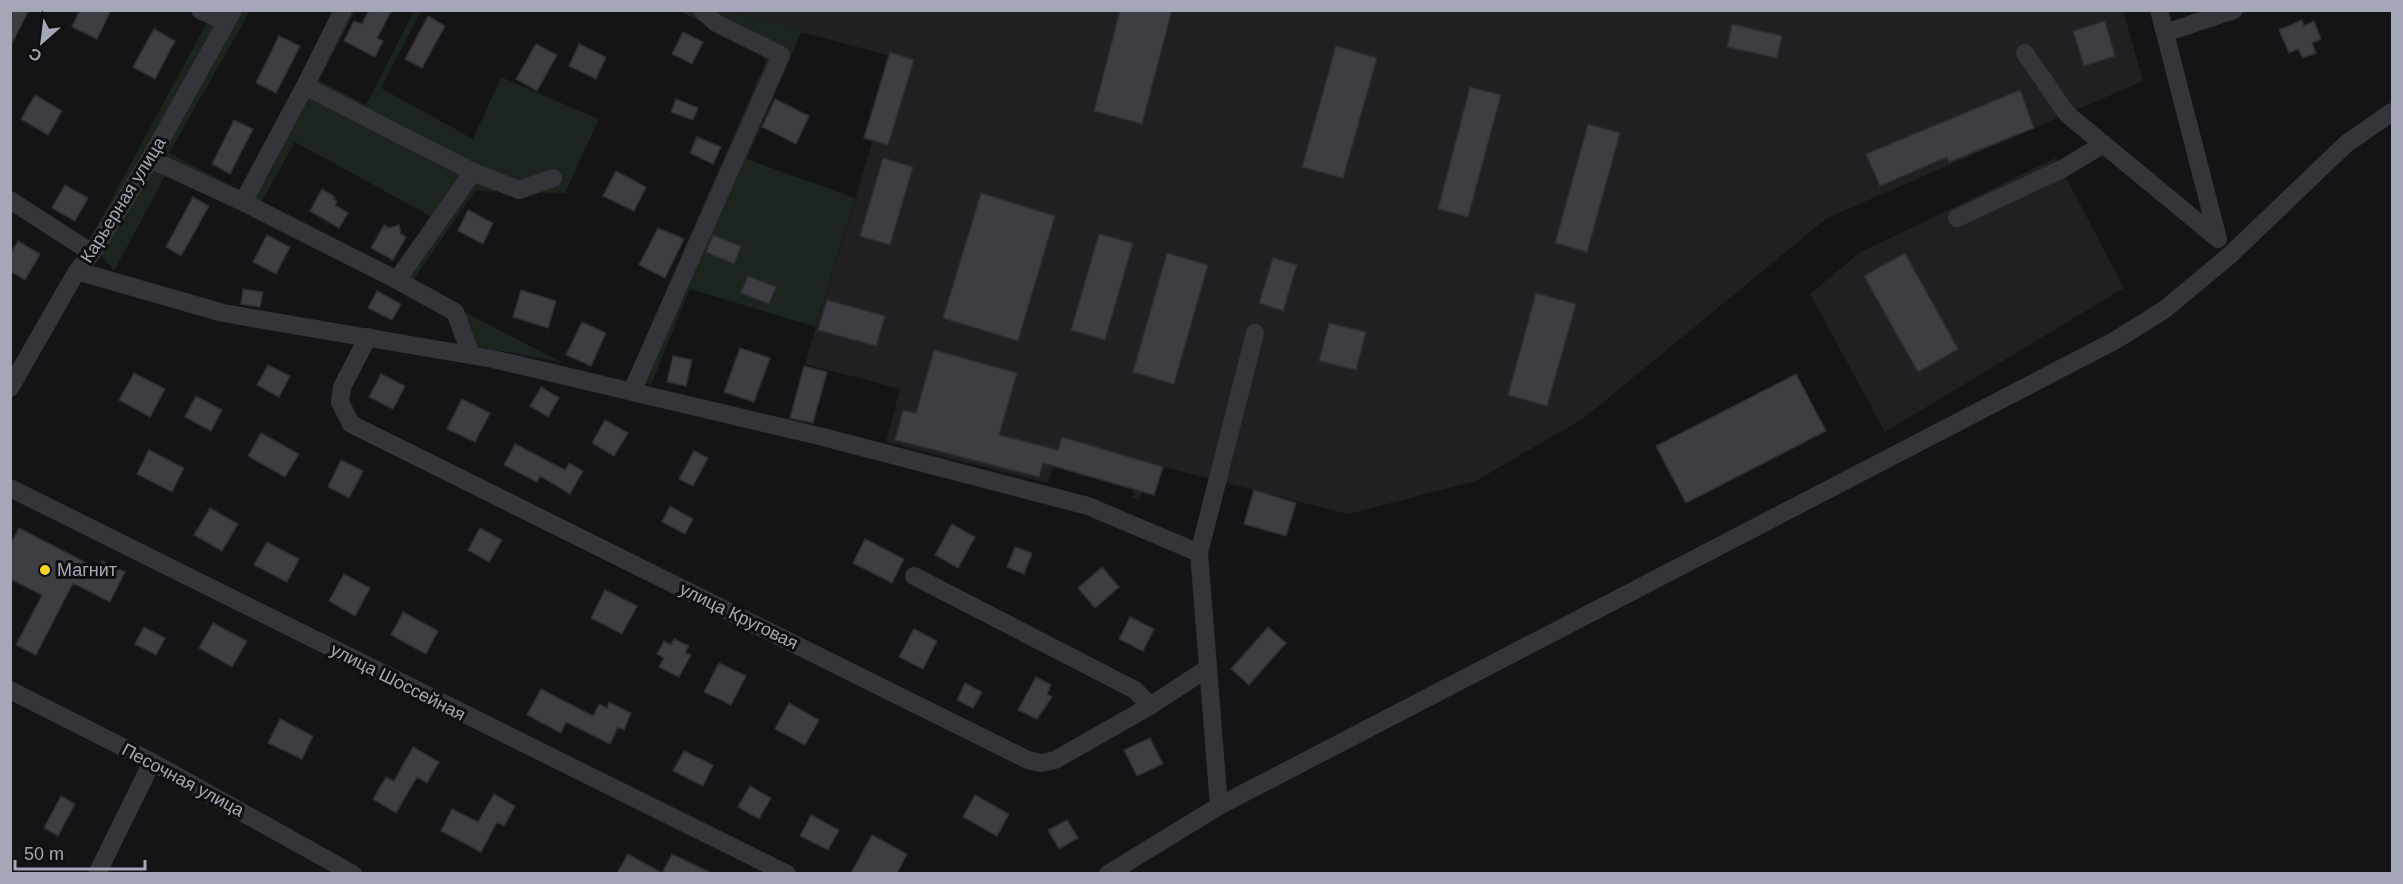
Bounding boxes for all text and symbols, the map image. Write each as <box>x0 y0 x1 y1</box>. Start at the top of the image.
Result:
north arrow <box>12 12 72 72</box>
text: С <box>26 44 44 65</box>
street label: Карьерная улица <box>76 133 170 266</box>
place label: Магнит <box>57 560 117 580</box>
marker: Магнит <box>38 563 52 577</box>
street label: улица Круговая <box>677 579 801 653</box>
street label: улица Шоссейная <box>327 639 469 725</box>
street label: Песочная улица <box>119 739 248 821</box>
scale bar <box>15 833 146 871</box>
text: 50 m <box>24 844 64 864</box>

